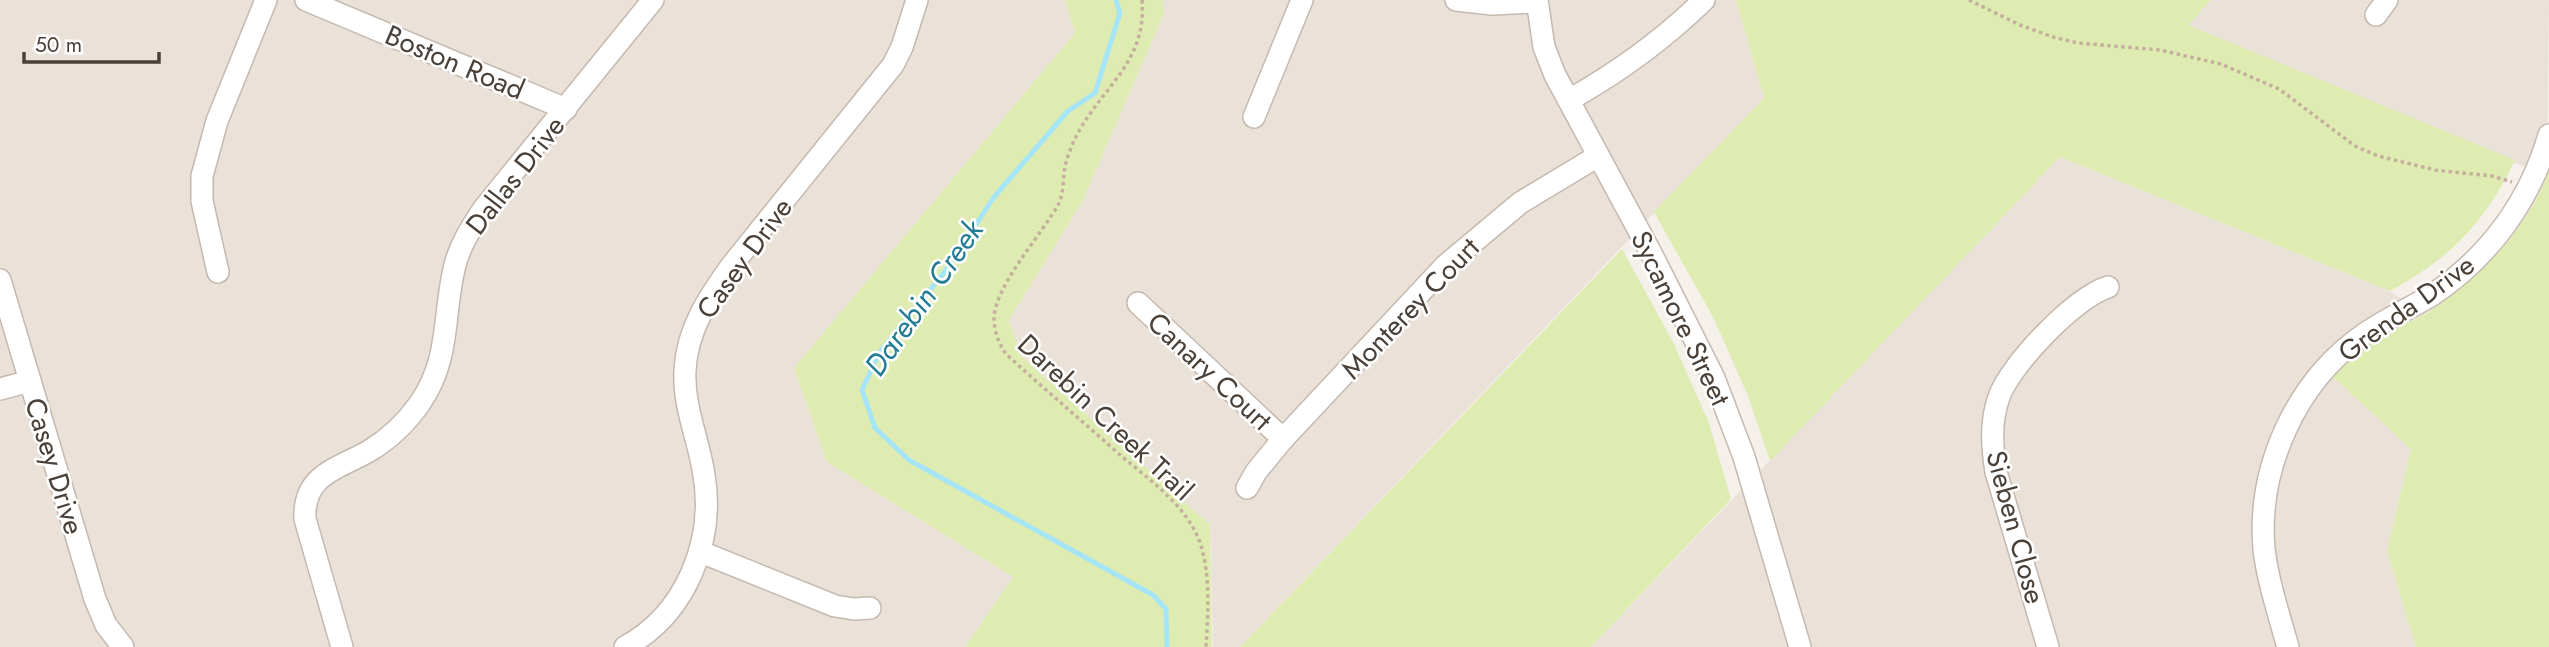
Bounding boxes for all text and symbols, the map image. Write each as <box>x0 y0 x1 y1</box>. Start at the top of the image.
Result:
street label: Boston Road <box>379 15 531 110</box>
scale bar <box>24 21 159 65</box>
text: 50 m <box>35 30 82 60</box>
street label: Dallas Drive <box>456 107 575 243</box>
street label: Casey Drive <box>686 189 802 327</box>
water label: Darebin Creek <box>854 210 994 384</box>
street label: Sycamore Street <box>1620 224 1741 413</box>
street label: Monterey Court <box>1332 228 1489 388</box>
street label: Grenda Drive <box>2329 245 2483 372</box>
street label: Canary Court <box>1138 303 1281 440</box>
street label: Darebin Creek Trail <box>1008 325 1203 510</box>
street label: Casey Drive <box>14 393 95 540</box>
street label: Sieben Close <box>1975 446 2056 608</box>

